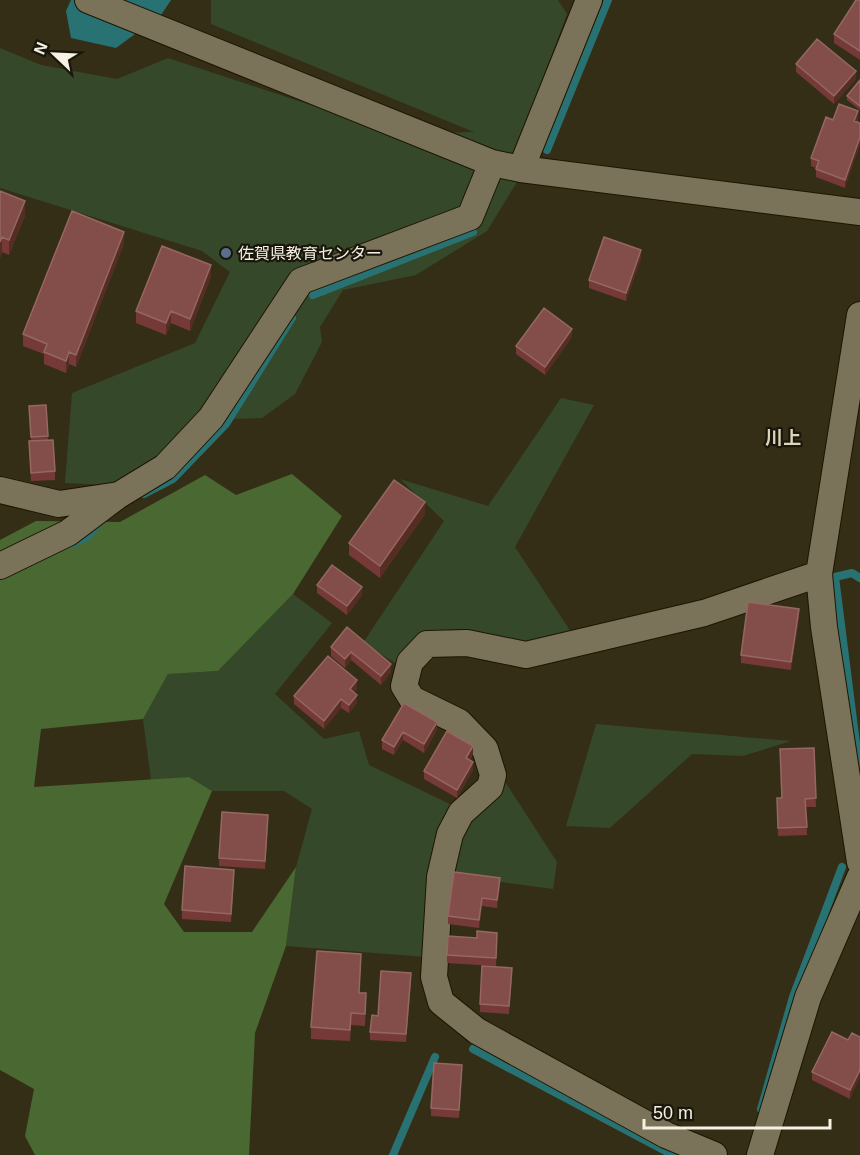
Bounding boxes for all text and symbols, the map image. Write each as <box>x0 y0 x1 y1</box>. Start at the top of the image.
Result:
north arrow <box>24 24 84 84</box>
text: N <box>31 40 51 57</box>
place label: 佐賀県教育センター <box>238 245 382 262</box>
marker: 佐賀県教育センター <box>219 246 233 260</box>
district label: 川上 <box>765 428 801 448</box>
scale bar <box>644 1092 830 1130</box>
text: 50 m <box>653 1103 693 1123</box>

